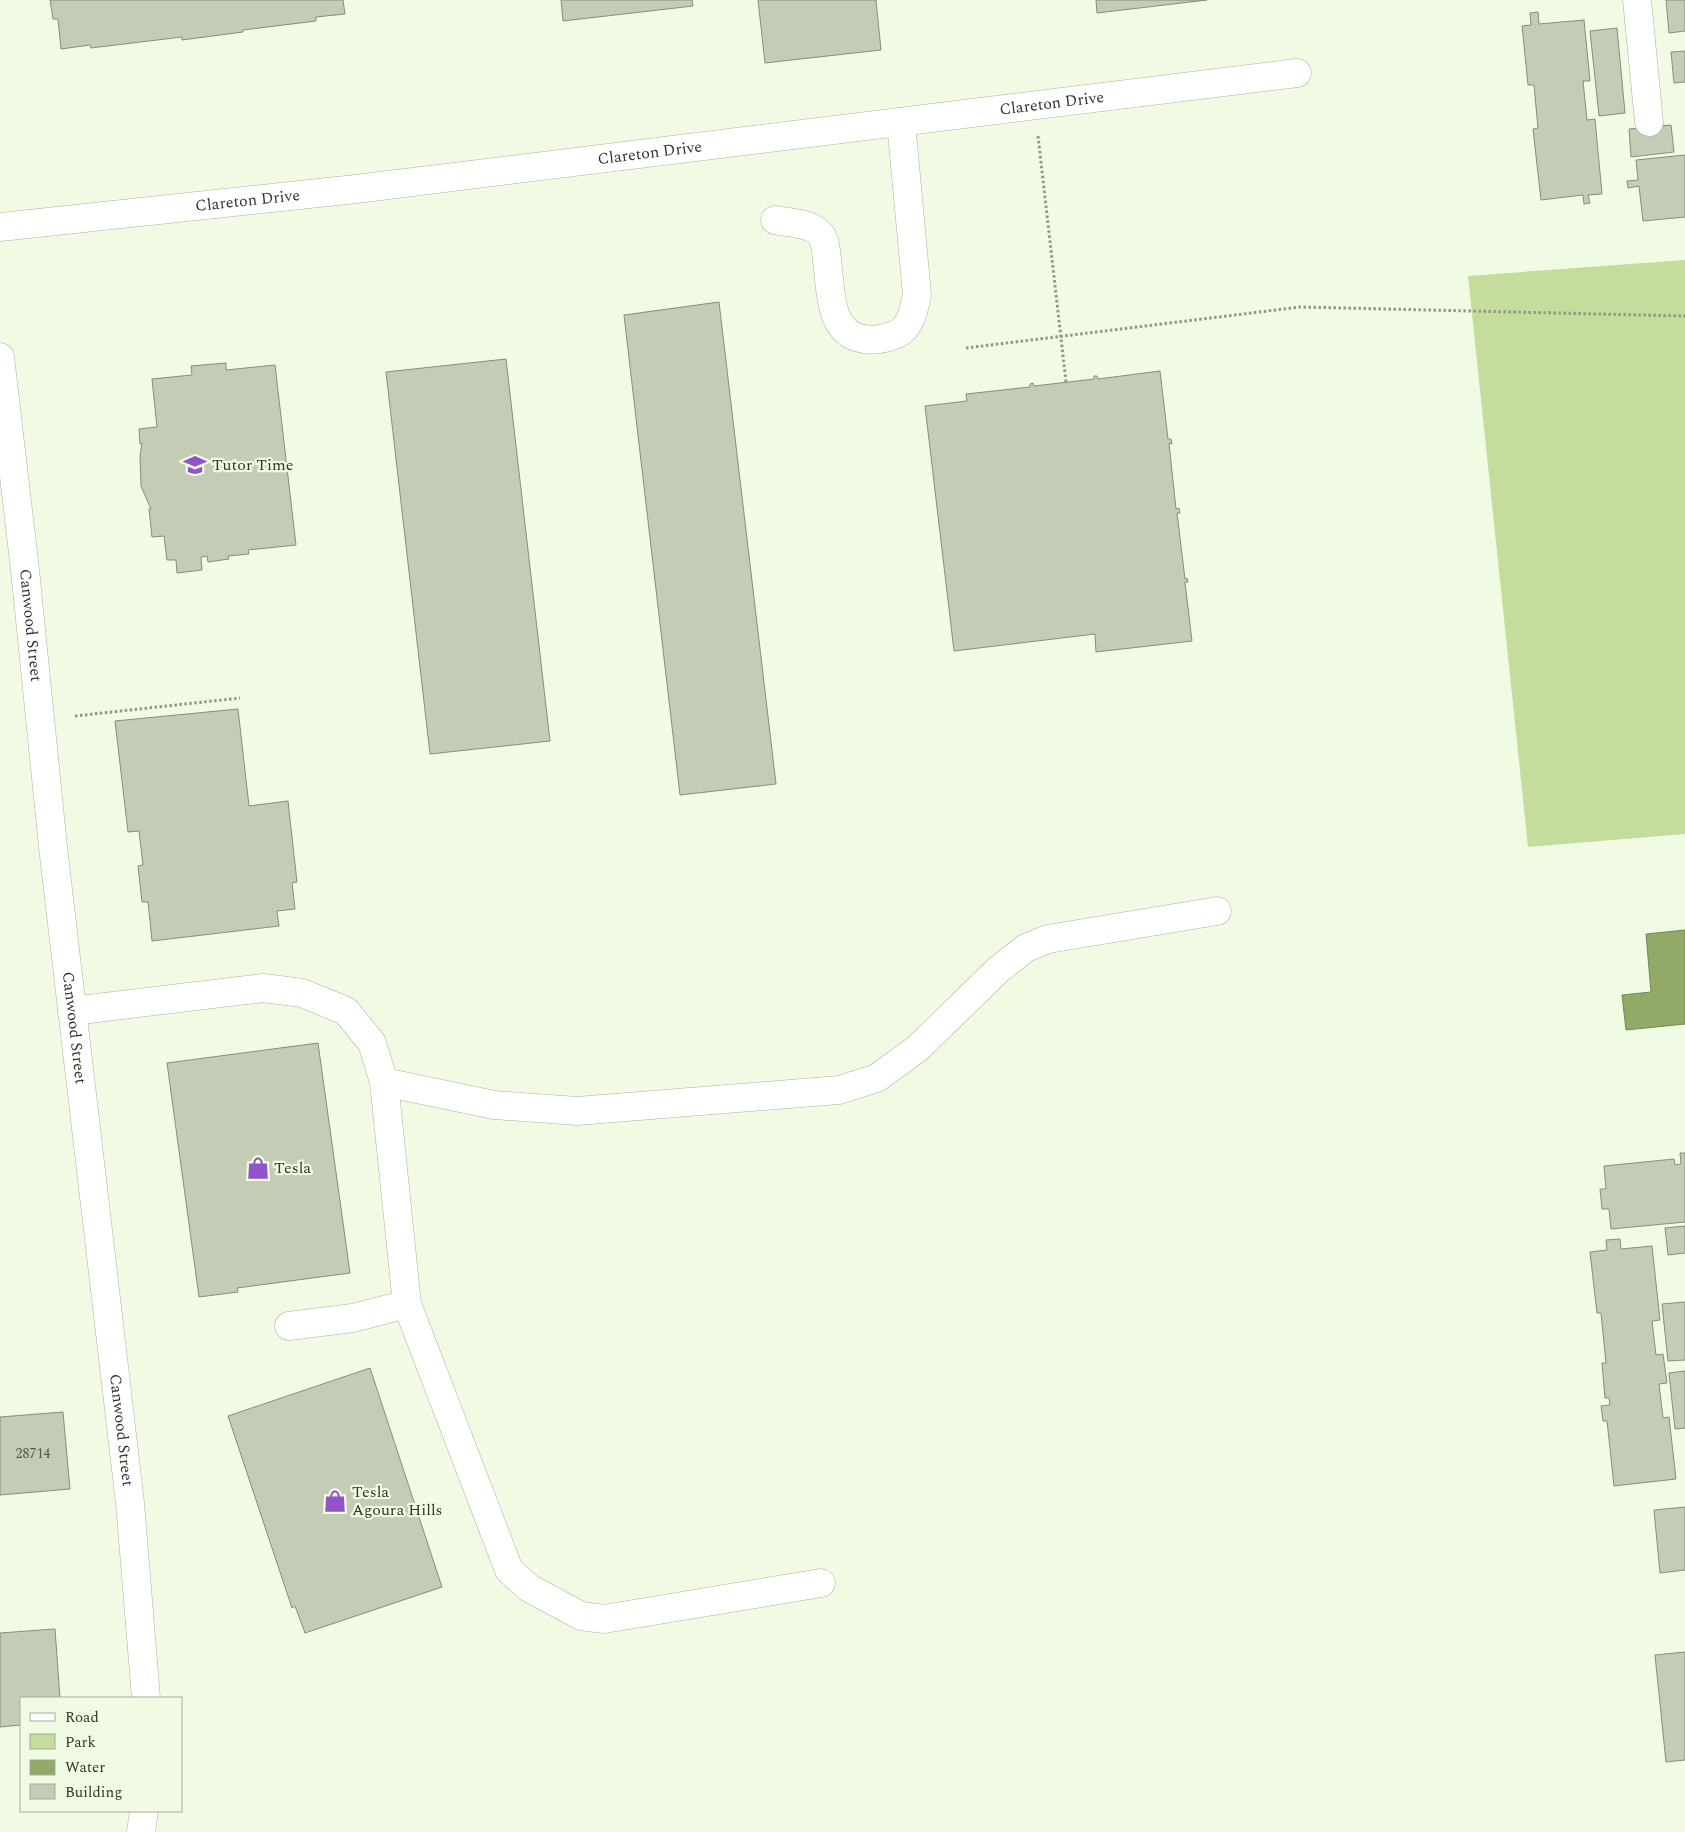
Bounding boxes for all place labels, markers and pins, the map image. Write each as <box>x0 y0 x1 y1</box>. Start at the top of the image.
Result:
school or university icon: Tutor Time <box>182 452 208 478</box>
place label: Tutor Time <box>212 453 294 477</box>
shop icon: Tesla <box>245 1155 271 1181</box>
place label: Tesla <box>274 1156 311 1180</box>
place label: Tesla Agoura Hills <box>352 1480 443 1522</box>
shop icon: Tesla Agoura Hills <box>322 1488 348 1514</box>

